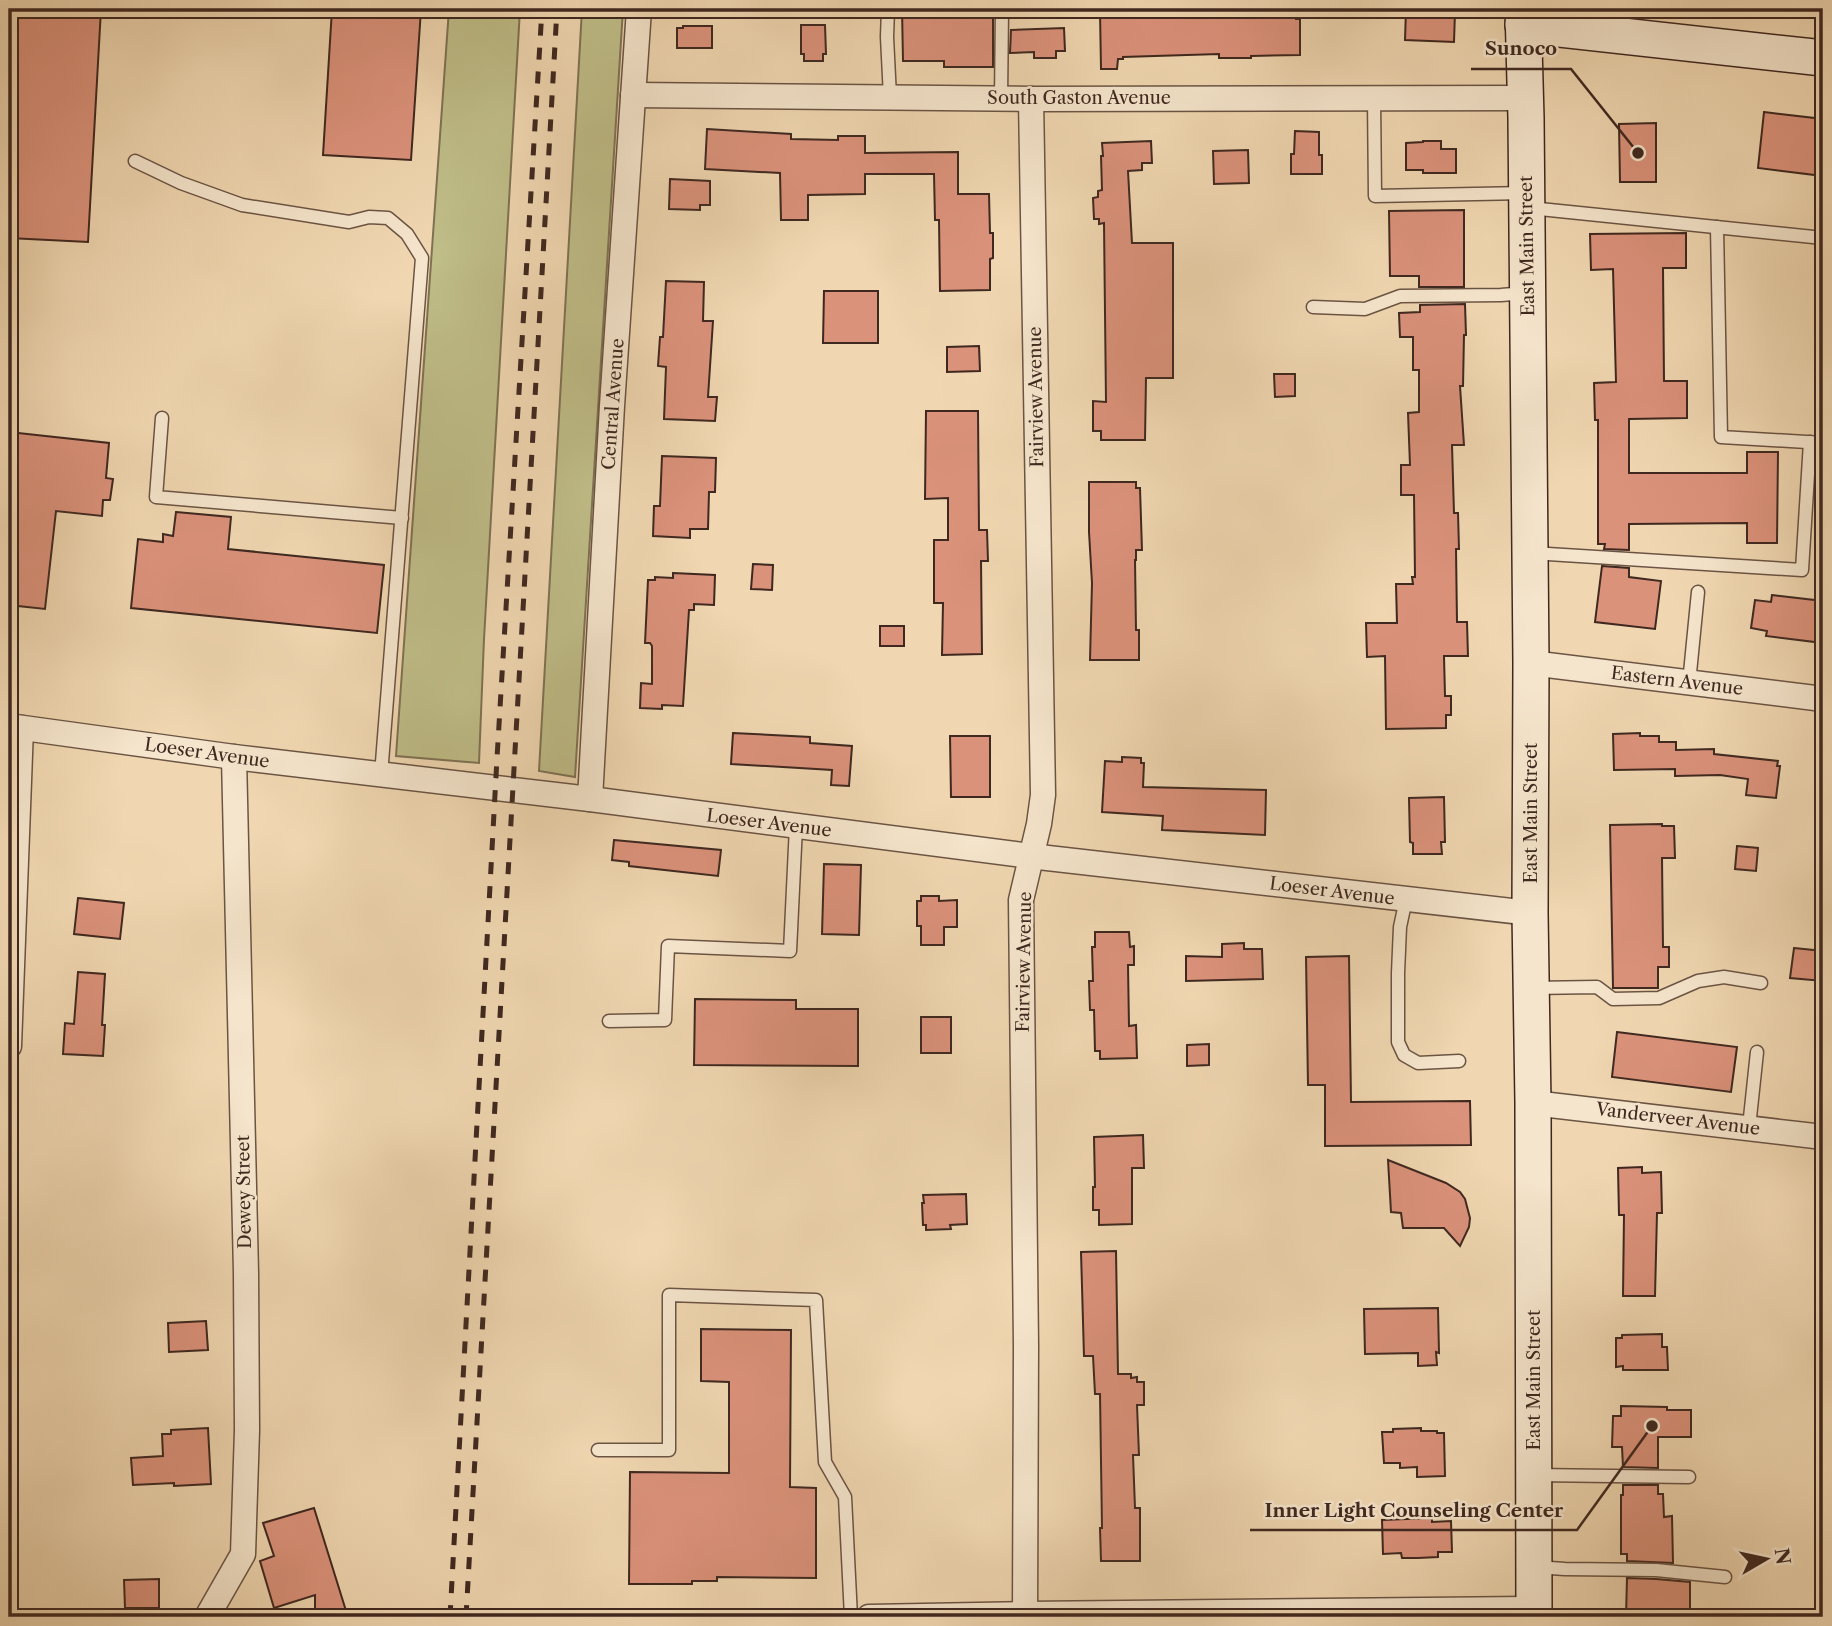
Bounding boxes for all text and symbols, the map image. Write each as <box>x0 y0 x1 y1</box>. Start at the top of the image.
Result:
callout: Sunoco <box>1471 29 1571 69</box>
text: Sunoco <box>1485 37 1557 60</box>
street label: South Gaston Avenue <box>987 87 1171 109</box>
street label: East Main Street <box>1515 175 1539 317</box>
street label: Fairview Avenue <box>1024 326 1048 468</box>
street label: Central Avenue <box>597 337 629 471</box>
street label: Eastern Avenue <box>1610 662 1744 700</box>
street label: Loeser Avenue <box>143 733 271 773</box>
street label: East Main Street <box>1520 742 1542 883</box>
street label: Loeser Avenue <box>705 804 833 842</box>
street label: Loeser Avenue <box>1268 872 1396 910</box>
street label: Fairview Avenue <box>1012 891 1036 1033</box>
street label: Vanderveer Avenue <box>1594 1098 1761 1140</box>
street label: Dewey Street <box>232 1134 256 1249</box>
street label: East Main Street <box>1523 1309 1545 1450</box>
callout: Inner Light Counseling Center <box>1250 1490 1577 1530</box>
text: Inner Light Counseling Center <box>1265 1499 1564 1522</box>
north arrow <box>1730 1524 1800 1594</box>
text: N <box>1770 1546 1795 1566</box>

